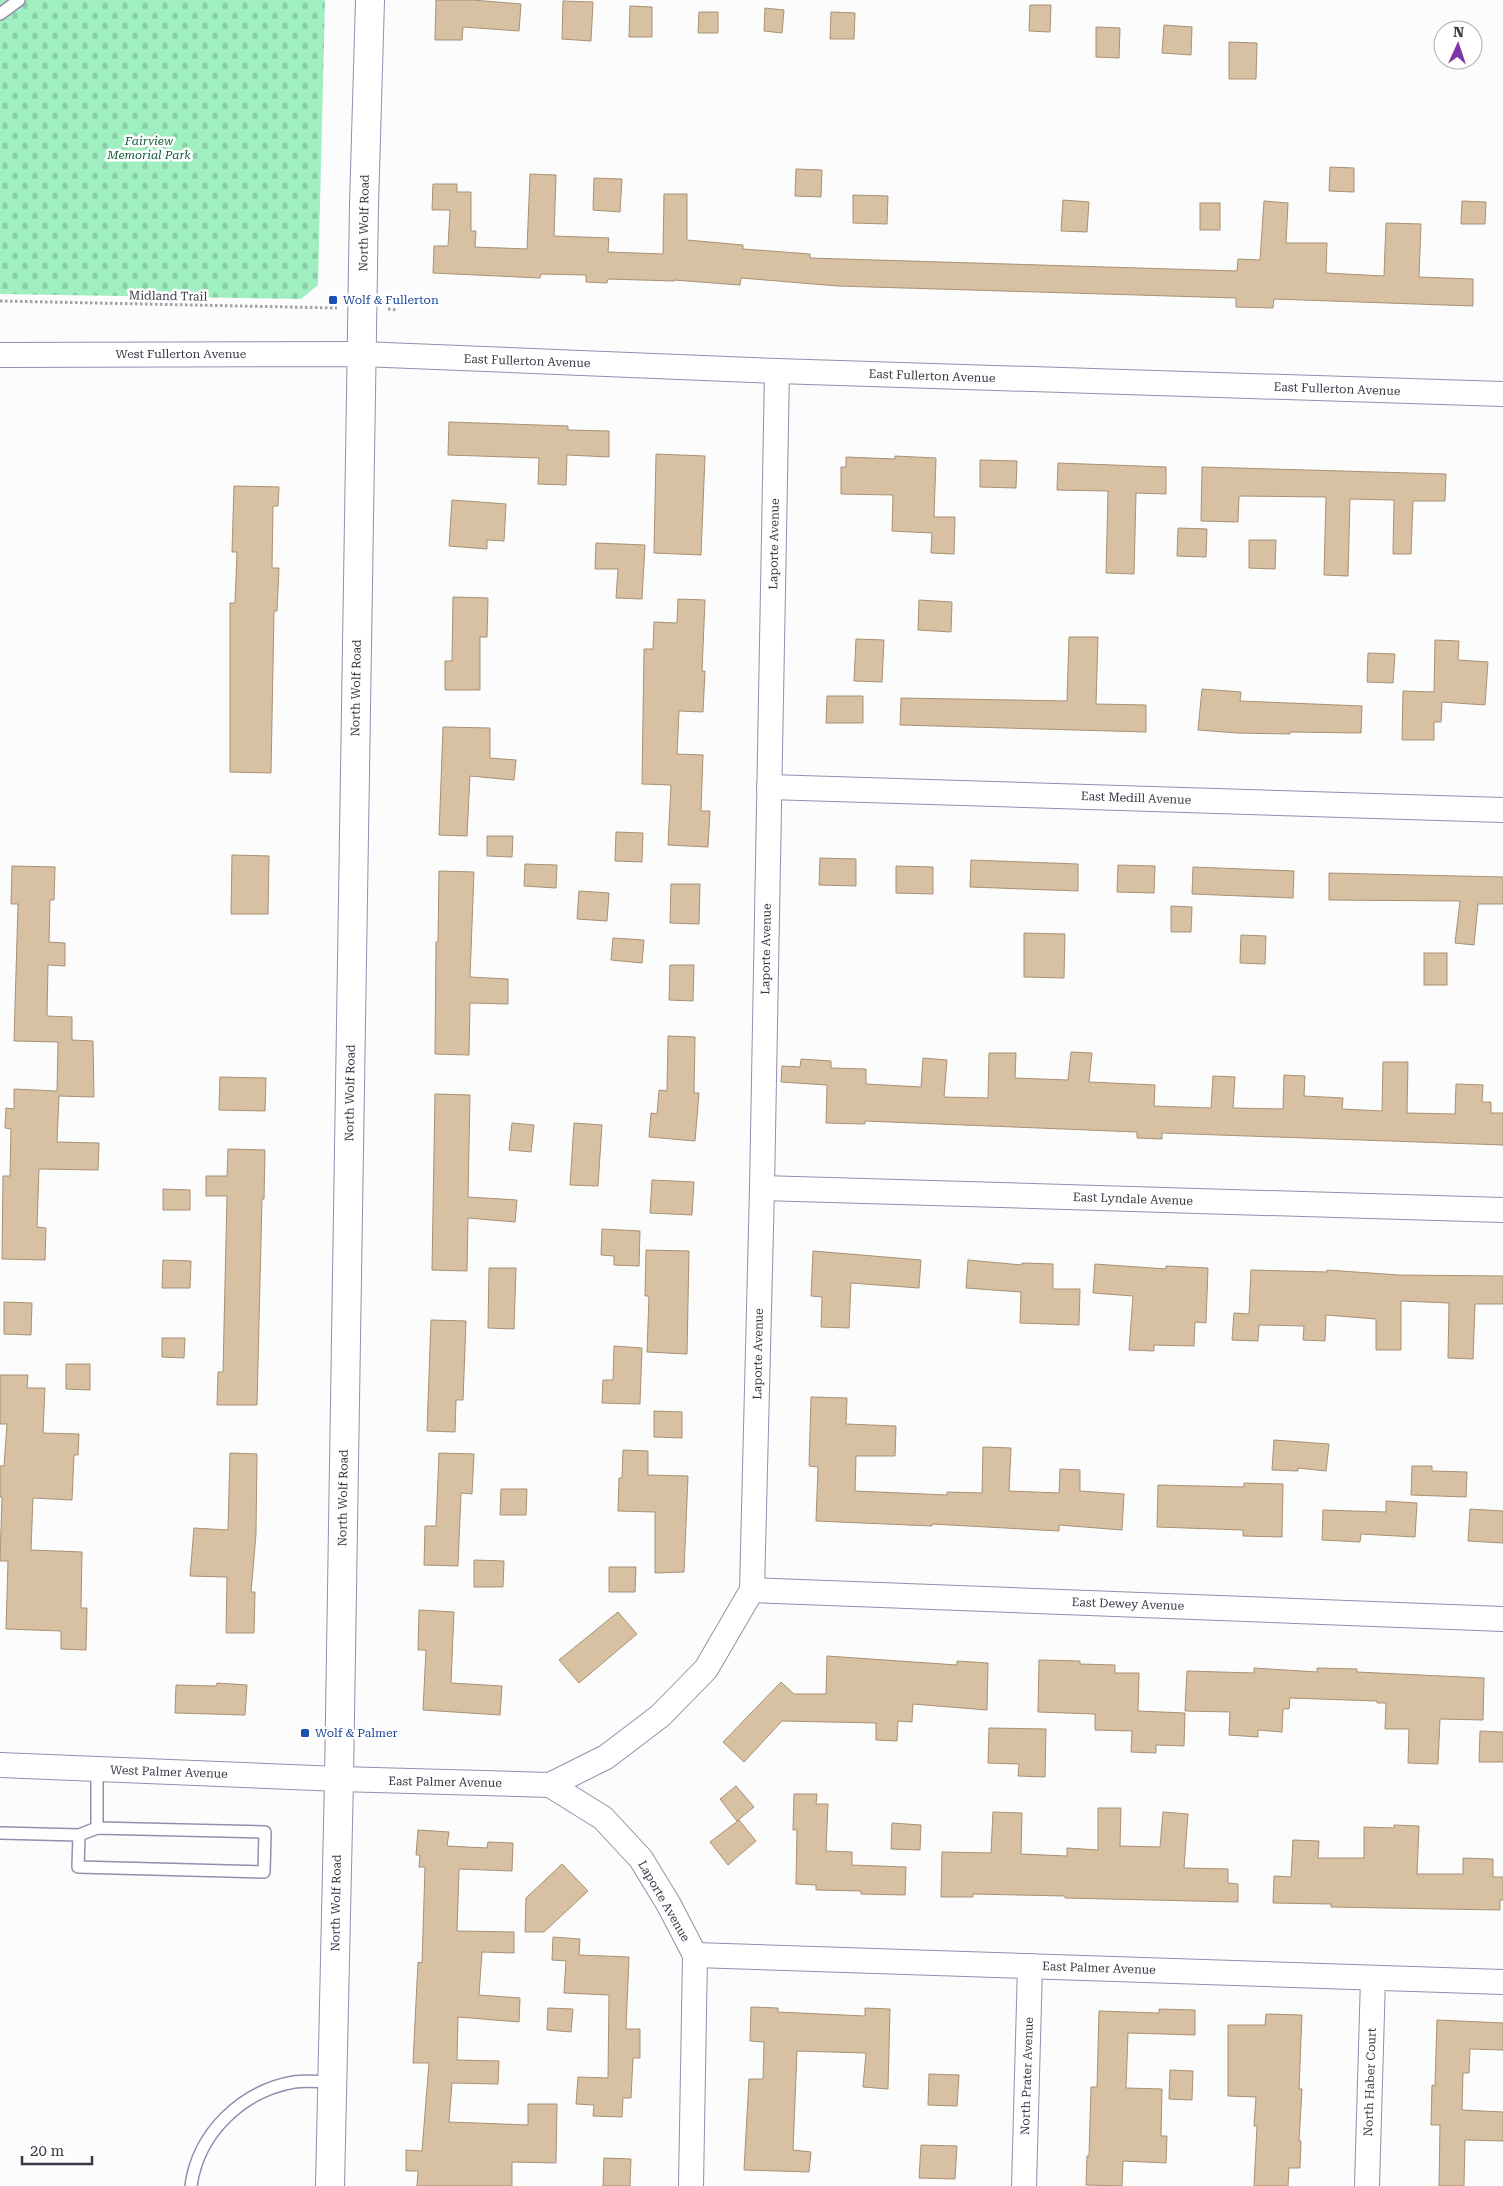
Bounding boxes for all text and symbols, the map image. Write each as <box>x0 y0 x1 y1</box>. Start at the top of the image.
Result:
north arrow <box>1433 20 1483 70</box>
text: N <box>1453 24 1465 40</box>
park label: Fairview Memorial Park <box>106 134 191 162</box>
street label: North Wolf Road <box>356 174 372 272</box>
street label: Midland Trail <box>129 288 208 304</box>
place label: Wolf & Fullerton <box>343 293 439 307</box>
marker: Wolf & Fullerton <box>327 294 339 306</box>
street label: West Fullerton Avenue <box>116 347 247 361</box>
street label: East Fullerton Avenue <box>463 352 591 370</box>
street label: East Fullerton Avenue <box>868 367 996 385</box>
street label: East Fullerton Avenue <box>1273 380 1401 398</box>
street label: Laporte Avenue <box>766 498 782 590</box>
street label: North Wolf Road <box>348 639 364 737</box>
street label: East Medill Avenue <box>1081 789 1192 807</box>
street label: Laporte Avenue <box>758 903 774 995</box>
street label: North Wolf Road <box>342 1044 358 1142</box>
street label: East Lyndale Avenue <box>1073 1190 1194 1208</box>
street label: Laporte Avenue <box>750 1308 766 1400</box>
street label: North Wolf Road <box>335 1449 351 1547</box>
street label: East Dewey Avenue <box>1072 1595 1185 1613</box>
place label: Wolf & Palmer <box>315 1726 398 1740</box>
marker: Wolf & Palmer <box>299 1727 311 1739</box>
street label: West Palmer Avenue <box>110 1763 228 1781</box>
street label: East Palmer Avenue <box>388 1774 502 1790</box>
street label: North Wolf Road <box>328 1854 344 1952</box>
street label: Laporte Avenue <box>635 1858 693 1944</box>
street label: East Palmer Avenue <box>1042 1959 1156 1977</box>
street label: North Prater Avenue <box>1018 2016 1036 2135</box>
street label: North Haber Court <box>1361 2027 1379 2137</box>
scale bar <box>22 2134 92 2166</box>
text: 20 m <box>30 2142 65 2160</box>

